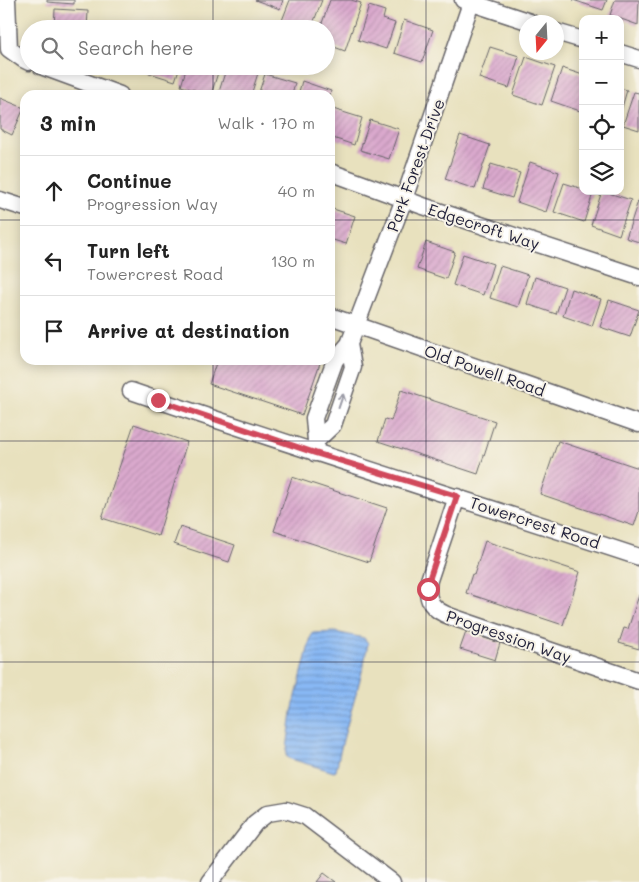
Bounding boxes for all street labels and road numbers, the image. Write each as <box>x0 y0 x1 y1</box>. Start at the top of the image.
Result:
street label: Park Forest Drive <box>381 96 449 234</box>
street label: Edgecroft Way <box>426 198 542 254</box>
street label: Old Powell Road <box>422 339 548 401</box>
street label: Towercrest Road <box>467 491 603 553</box>
street label: Progression Way <box>444 605 574 667</box>

